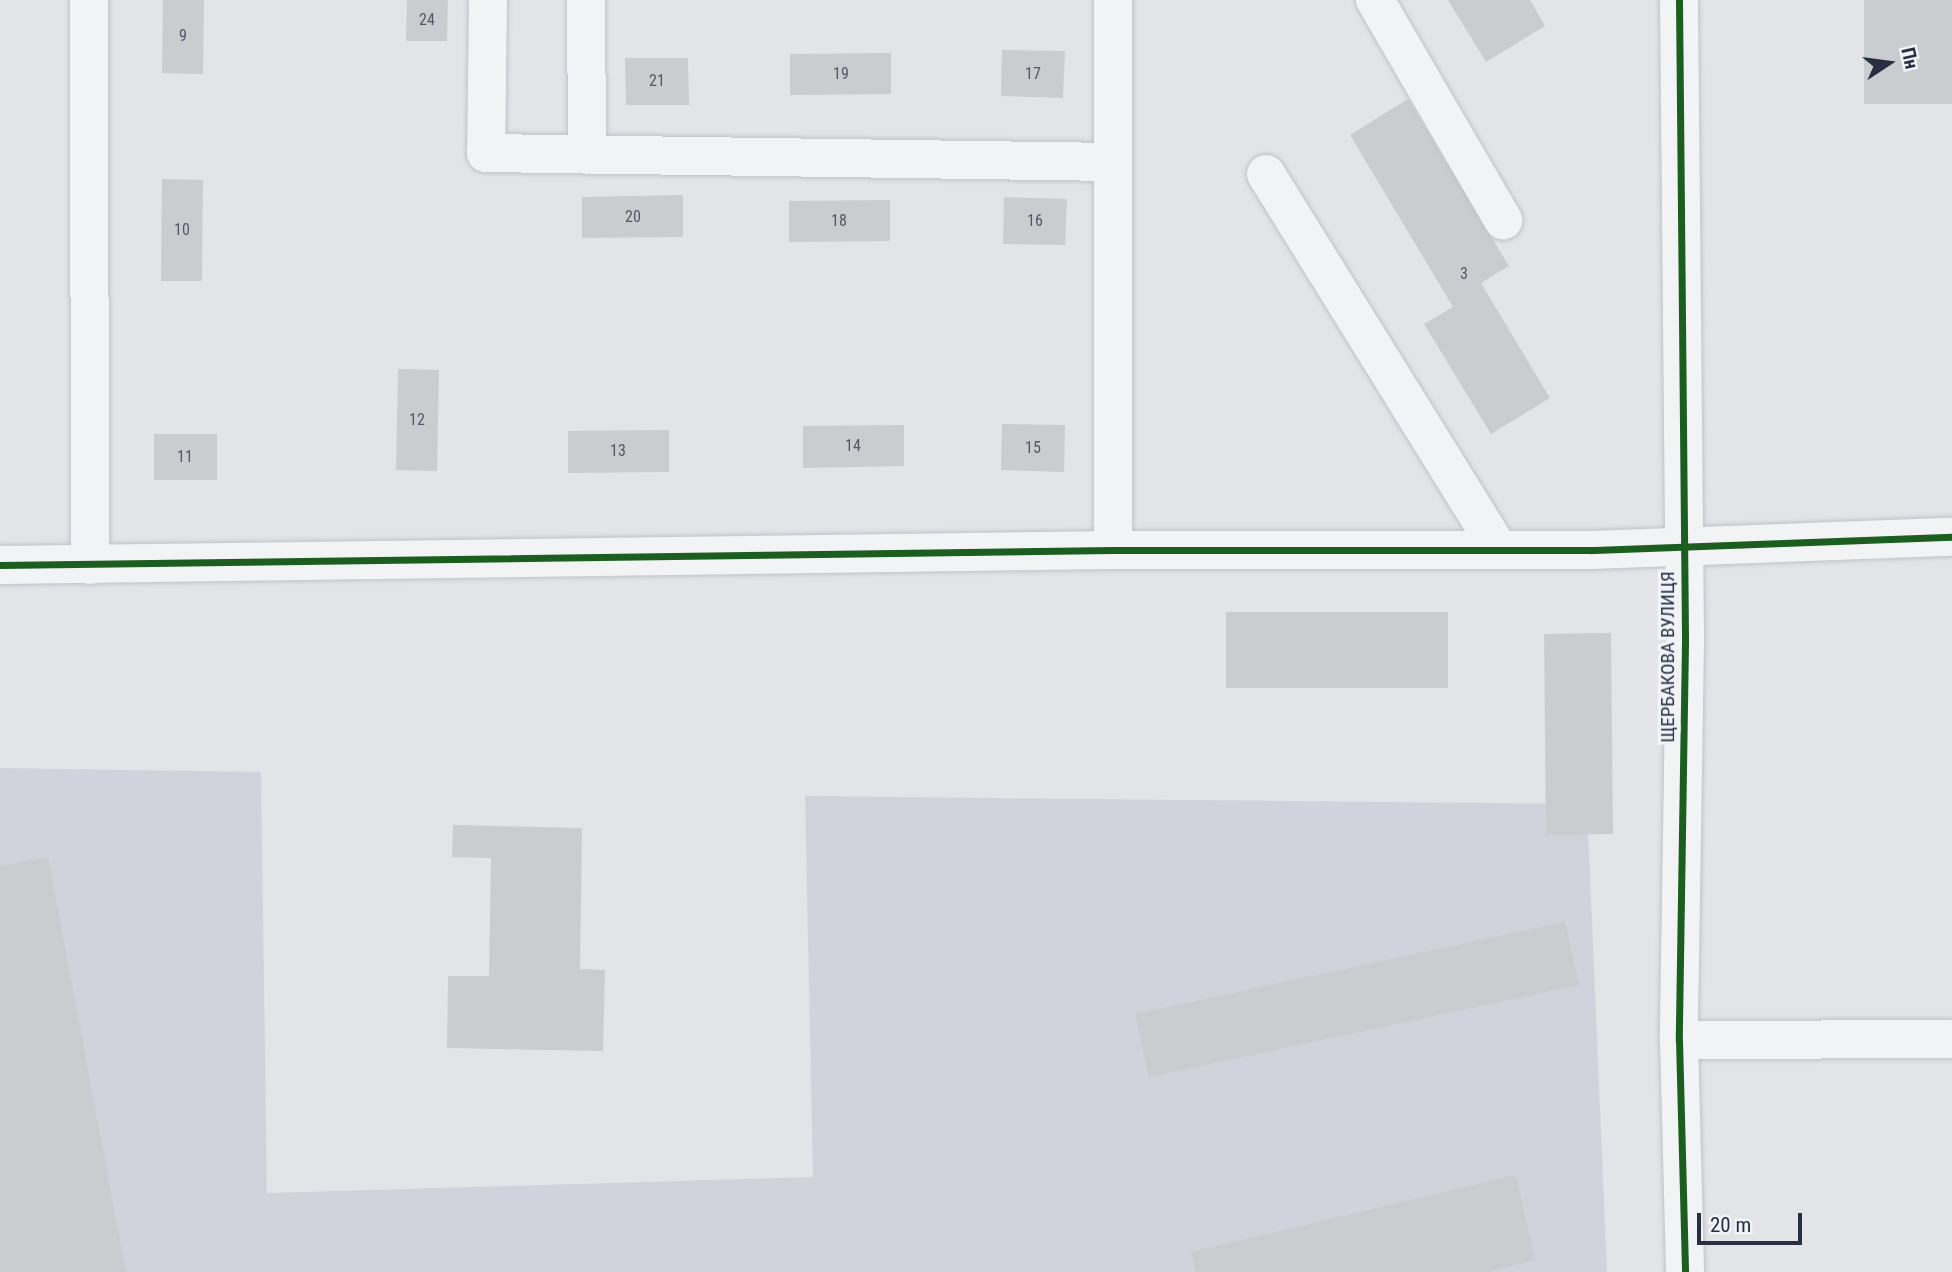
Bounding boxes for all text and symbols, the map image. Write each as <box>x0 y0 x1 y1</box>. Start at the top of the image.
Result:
house number: 24 <box>419 10 435 30</box>
house number: 9 <box>179 26 187 46</box>
north arrow <box>1854 28 1924 98</box>
text: Пн <box>1896 45 1924 71</box>
house number: 19 <box>833 64 849 84</box>
house number: 17 <box>1025 64 1041 84</box>
house number: 21 <box>649 71 665 91</box>
house number: 20 <box>625 207 641 227</box>
house number: 18 <box>831 211 847 231</box>
house number: 16 <box>1027 211 1043 231</box>
house number: 10 <box>174 220 190 240</box>
house number: 3 <box>1460 264 1468 284</box>
house number: 12 <box>409 410 425 430</box>
house number: 14 <box>845 436 861 456</box>
house number: 15 <box>1025 438 1041 458</box>
house number: 13 <box>610 441 626 461</box>
house number: 11 <box>177 447 193 467</box>
street label: ЩЕРБАКОВА ВУЛИЦЯ <box>1657 571 1679 743</box>
scale bar <box>1700 1198 1805 1242</box>
text: 20 m <box>1710 1213 1751 1237</box>

